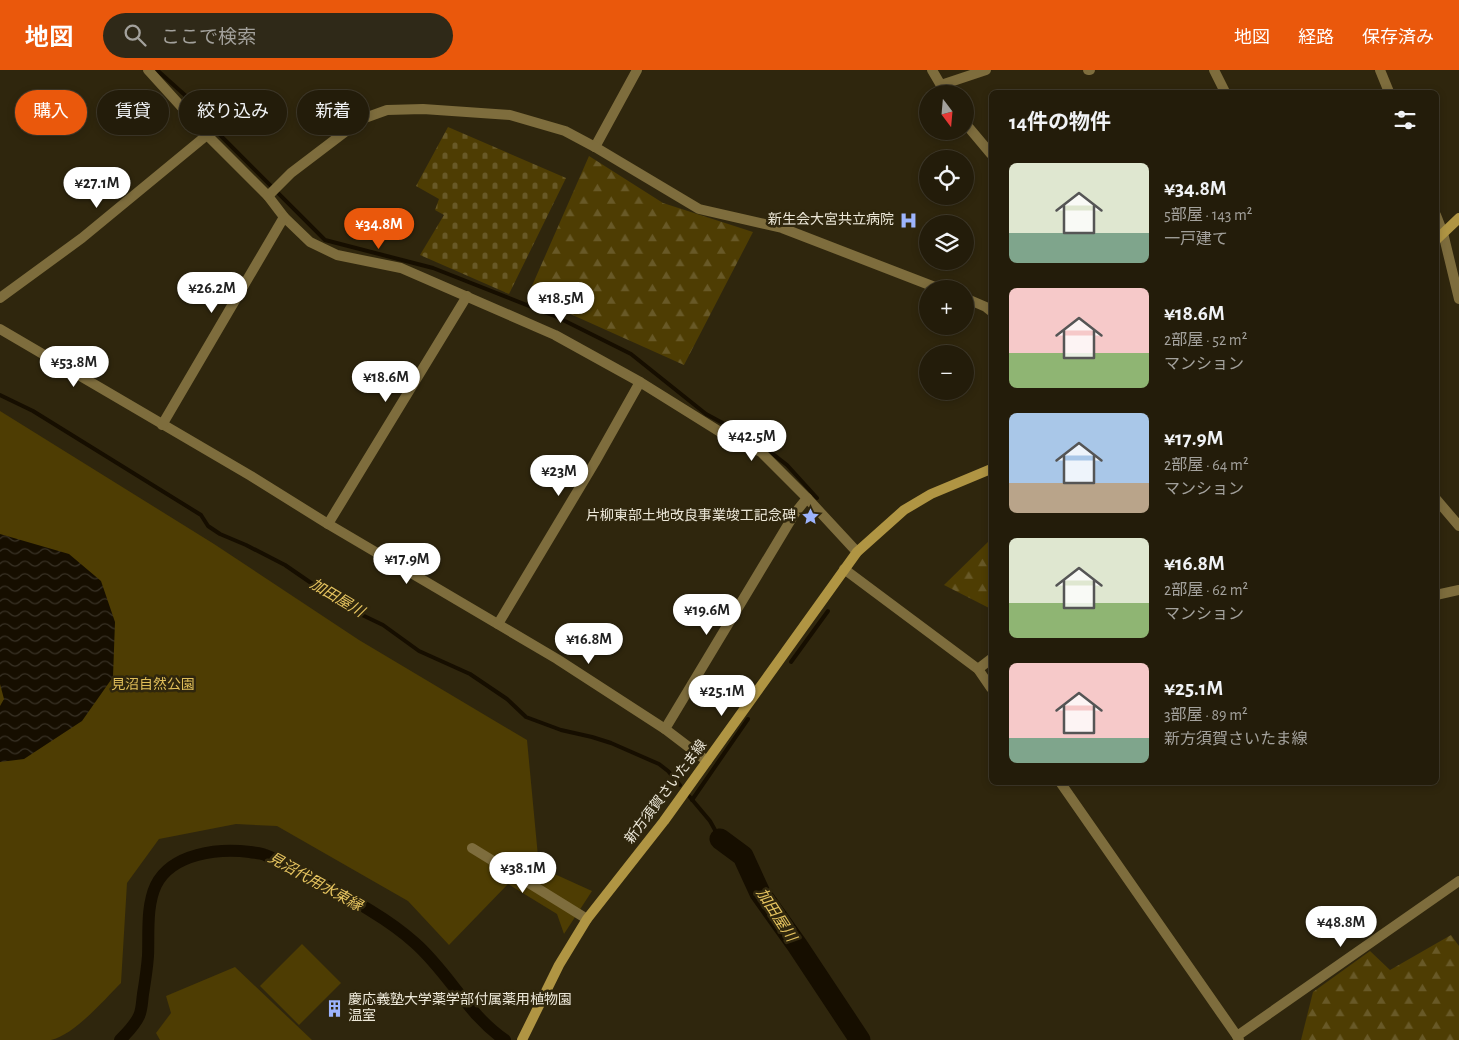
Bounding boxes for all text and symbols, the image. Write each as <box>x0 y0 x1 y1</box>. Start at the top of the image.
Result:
search box <box>103 13 453 58</box>
icon: search <box>121 21 149 49</box>
text: 地図 <box>25 26 73 50</box>
text: ここで検索 <box>161 28 256 47</box>
text: 地図 <box>1234 29 1270 47</box>
text: 経路 <box>1298 29 1334 47</box>
text: 保存済み <box>1362 29 1434 47</box>
north arrow <box>919 85 974 140</box>
map controls <box>919 85 974 400</box>
chip: 購入 <box>15 90 87 135</box>
chip: 賃貸 <box>97 90 169 135</box>
chip: 絞り込み <box>179 90 287 135</box>
chip: 新着 <box>297 90 369 135</box>
icon: filters <box>1391 106 1419 134</box>
text: 14件の物件 <box>1009 112 1111 133</box>
button: locate <box>919 150 974 205</box>
pin: ¥27.1M <box>56 166 138 209</box>
text: ¥27.1M <box>74 175 120 191</box>
text: ¥34.8M <box>1164 178 1227 199</box>
icon: home <box>1049 183 1109 243</box>
text: 5部屋 · 143 m² <box>1164 207 1252 223</box>
pin: ¥34.8M <box>338 208 420 250</box>
hospital icon: 新生会大宮共立病院 <box>898 210 918 230</box>
place label: 新生会大宮共立病院 <box>768 212 894 227</box>
button: layers <box>919 215 974 270</box>
text: ¥34.8M <box>355 216 403 232</box>
text: 一戸建て <box>1164 231 1228 247</box>
pin: ¥26.2M <box>171 272 253 314</box>
text: ¥26.2M <box>188 280 236 296</box>
button: + <box>919 280 974 335</box>
pin: ¥18.5M <box>520 282 602 324</box>
text: ¥18.5M <box>538 290 584 306</box>
text: ¥18.6M <box>1164 303 1225 324</box>
icon: home <box>1049 308 1109 368</box>
text: 2部屋 · 52 m² <box>1164 332 1247 348</box>
button: − <box>919 345 974 400</box>
pin: ¥53.8M <box>33 346 115 388</box>
text: ¥53.8M <box>51 354 97 370</box>
text: マンション <box>1164 356 1244 372</box>
pin: ¥18.6M <box>345 360 427 403</box>
text: ¥18.6M <box>363 369 409 385</box>
pin: ¥42.5M <box>711 420 793 462</box>
text: ¥42.5M <box>728 428 776 444</box>
text: ¥17.9M <box>1164 428 1223 449</box>
icon: home <box>1049 433 1109 493</box>
pin: ¥23M <box>529 454 589 497</box>
text: 2部屋 · 64 m² <box>1164 457 1248 473</box>
text: ¥23M <box>541 463 577 479</box>
text: マンション <box>1164 481 1244 497</box>
place icon: 片柳東部土地改良事業竣工記念碑 <box>800 506 820 526</box>
place label: 片柳東部土地改良事業竣工記念碑 <box>586 507 796 523</box>
pin: ¥17.9M <box>366 542 448 585</box>
text: ¥17.9M <box>384 551 430 567</box>
text: ¥16.8M <box>1164 553 1225 574</box>
icon: home <box>1049 558 1109 618</box>
water label: 加田屋川 <box>307 575 369 621</box>
text: 2部屋 · 62 m² <box>1164 582 1248 598</box>
pin: ¥19.6M <box>666 594 748 636</box>
text: ¥19.6M <box>684 602 730 618</box>
text: マンション <box>1164 606 1244 622</box>
pin: ¥16.8M <box>548 622 630 665</box>
text: ¥16.8M <box>566 631 612 647</box>
pin: ¥25.1M <box>681 674 763 717</box>
park label: 見沼自然公園 <box>111 676 195 692</box>
text: ¥25.1M <box>1164 678 1223 699</box>
text: ¥25.1M <box>699 683 745 699</box>
icon: home <box>1049 683 1109 743</box>
text: 3部屋 · 89 m² <box>1164 707 1248 723</box>
text: 新方須賀さいたま線 <box>1164 731 1308 747</box>
street label: 新方須賀さいたま線 <box>622 737 709 846</box>
water label: 見沼代用水東縁 <box>265 849 367 915</box>
pin: ¥38.1M <box>482 852 564 894</box>
text: ¥38.1M <box>500 860 546 876</box>
water label: 加田屋川 <box>753 885 801 946</box>
pin: ¥48.8M <box>1300 906 1382 948</box>
text: ¥48.8M <box>1317 914 1365 930</box>
place label: 慶応義塾大学薬学部付属薬用植物園 温室 <box>348 991 572 1023</box>
building icon: 慶応義塾大学薬学部付属薬用植物園 温室 <box>324 998 344 1018</box>

